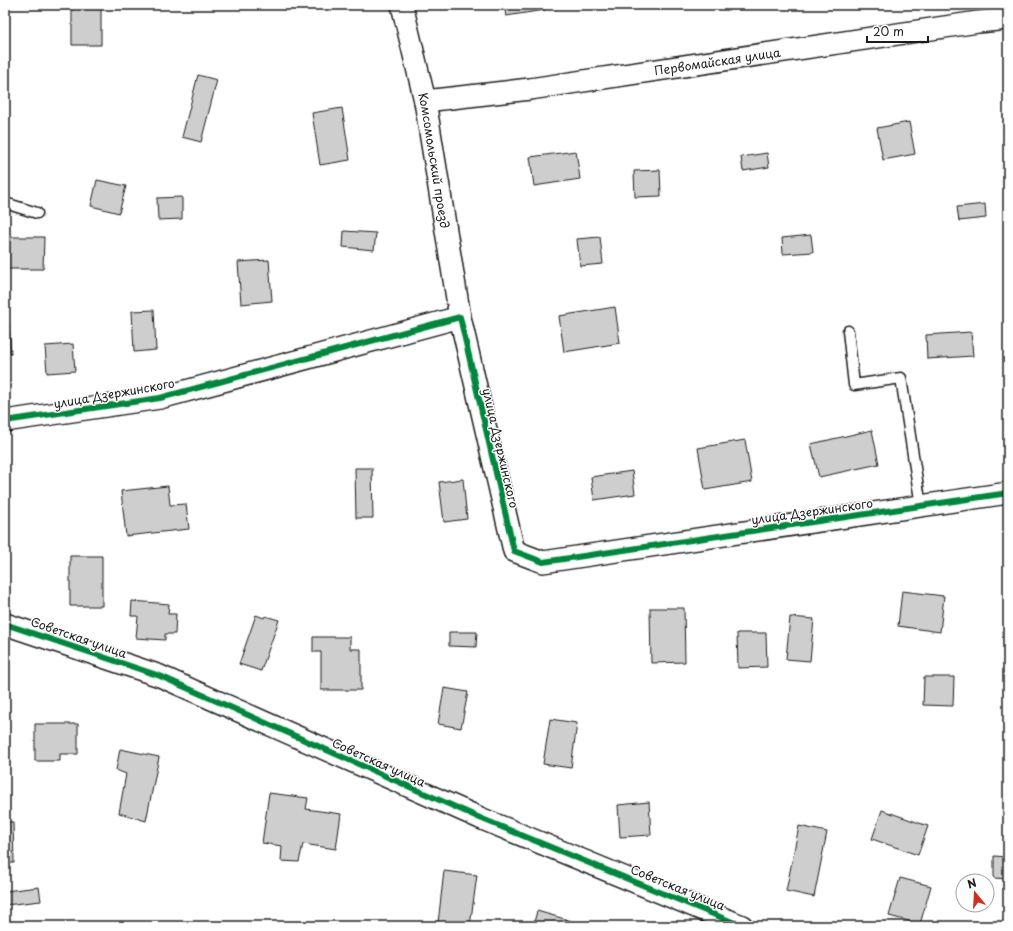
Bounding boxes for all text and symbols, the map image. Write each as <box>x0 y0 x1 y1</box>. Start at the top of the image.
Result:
scale bar <box>867 18 928 44</box>
text: 20 m <box>873 22 904 40</box>
street label: Первомайская улица <box>653 43 782 79</box>
street label: Комсомольский проезд <box>414 91 454 230</box>
street label: улица Дзержинского <box>52 373 176 413</box>
street label: улица Дзержинского <box>478 386 524 510</box>
street label: улица Дзержинского <box>750 494 874 528</box>
street label: Советская улица <box>28 612 130 662</box>
street label: Советская улица <box>329 733 429 791</box>
street label: Советская улица <box>628 860 728 914</box>
north arrow <box>955 873 995 913</box>
text: N <box>965 873 979 892</box>

